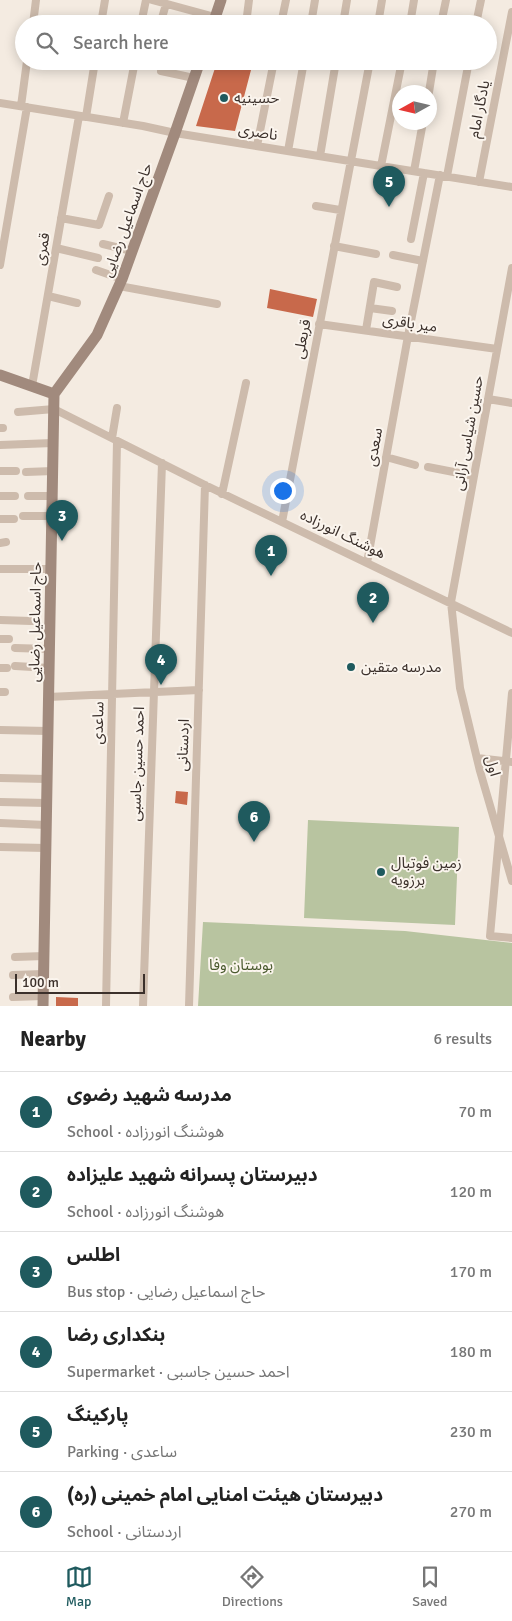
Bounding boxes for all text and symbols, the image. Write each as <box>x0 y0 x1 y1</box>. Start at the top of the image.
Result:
search box <box>15 15 497 70</box>
icon: search <box>33 29 61 57</box>
text: Search here <box>73 31 169 55</box>
street label: یادگار امام <box>465 79 495 140</box>
north arrow <box>392 85 437 130</box>
place label: حسینیه <box>234 89 279 107</box>
marker: حسینیه <box>218 92 230 104</box>
street label: ناصری <box>237 120 279 144</box>
street label: حاج اسماعیل رضایی <box>98 160 159 281</box>
pin: 5 <box>373 166 405 207</box>
street label: قمری <box>30 231 54 267</box>
street label: میر باقری <box>381 310 439 336</box>
street label: قربعلی <box>289 318 315 360</box>
street label: حسین شیاسی آرانی <box>449 374 487 492</box>
street label: سعدی <box>362 426 386 468</box>
your location <box>270 478 296 504</box>
pin: 3 <box>46 500 78 541</box>
street label: هوشنگ انورزاده <box>297 506 389 562</box>
pin: 1 <box>255 535 287 576</box>
street label: حاج اسماعیل رضایی <box>25 562 48 682</box>
pin: 2 <box>357 582 389 623</box>
pin: 4 <box>145 644 177 685</box>
place label: مدرسه متقین <box>361 658 442 676</box>
marker: مدرسه متقین <box>345 661 357 673</box>
street label: ساعدی <box>89 701 107 745</box>
street label: احمد حسین جاسبی <box>126 706 148 822</box>
street label: اردستانی <box>173 718 193 772</box>
street label: اول <box>482 754 504 778</box>
pin: 6 <box>238 801 270 842</box>
place label: زمین فوتبال برزویه <box>391 854 462 889</box>
marker: زمین فوتبال برزویه <box>375 866 387 878</box>
park label: بوستان وفا <box>209 956 273 974</box>
scale bar <box>15 971 145 994</box>
text: 100 m <box>22 974 59 991</box>
text: Nearby <box>20 1026 86 1052</box>
text: 6 results <box>433 1029 492 1049</box>
text: مدرسه شهید رضوی <box>67 1083 232 1107</box>
text: 1 <box>32 1102 40 1122</box>
text: 70 m <box>458 1102 492 1122</box>
text: School · هوشنگ انورزاده <box>67 1122 224 1142</box>
text: دبیرستان پسرانه شهید علیزاده <box>67 1163 318 1187</box>
text: 2 <box>32 1182 40 1202</box>
text: 120 m <box>450 1182 492 1202</box>
text: School · هوشنگ انورزاده <box>67 1202 224 1222</box>
text: اطلس <box>67 1243 120 1267</box>
text: 3 <box>32 1262 40 1282</box>
text: 170 m <box>450 1262 492 1282</box>
text: Bus stop · حاج اسماعیل رضایی <box>67 1282 265 1302</box>
text: بنکداری رضا <box>67 1323 165 1347</box>
text: 4 <box>32 1342 40 1362</box>
text: 180 m <box>450 1342 492 1362</box>
text: Supermarket · احمد حسین جاسبی <box>67 1362 290 1382</box>
text: پارکینگ <box>67 1403 129 1427</box>
text: 5 <box>32 1422 40 1442</box>
text: 230 m <box>450 1422 492 1442</box>
text: Parking · ساعدی <box>67 1442 177 1462</box>
text: دبیرستان هیئت امنایی امام خمینی (ره) <box>67 1483 383 1507</box>
text: 6 <box>32 1502 40 1522</box>
text: 270 m <box>450 1502 492 1522</box>
text: School · اردستانی <box>67 1522 182 1542</box>
tab: Map <box>65 1563 93 1610</box>
tab: Directions <box>222 1563 283 1610</box>
tab: Saved <box>412 1563 447 1610</box>

